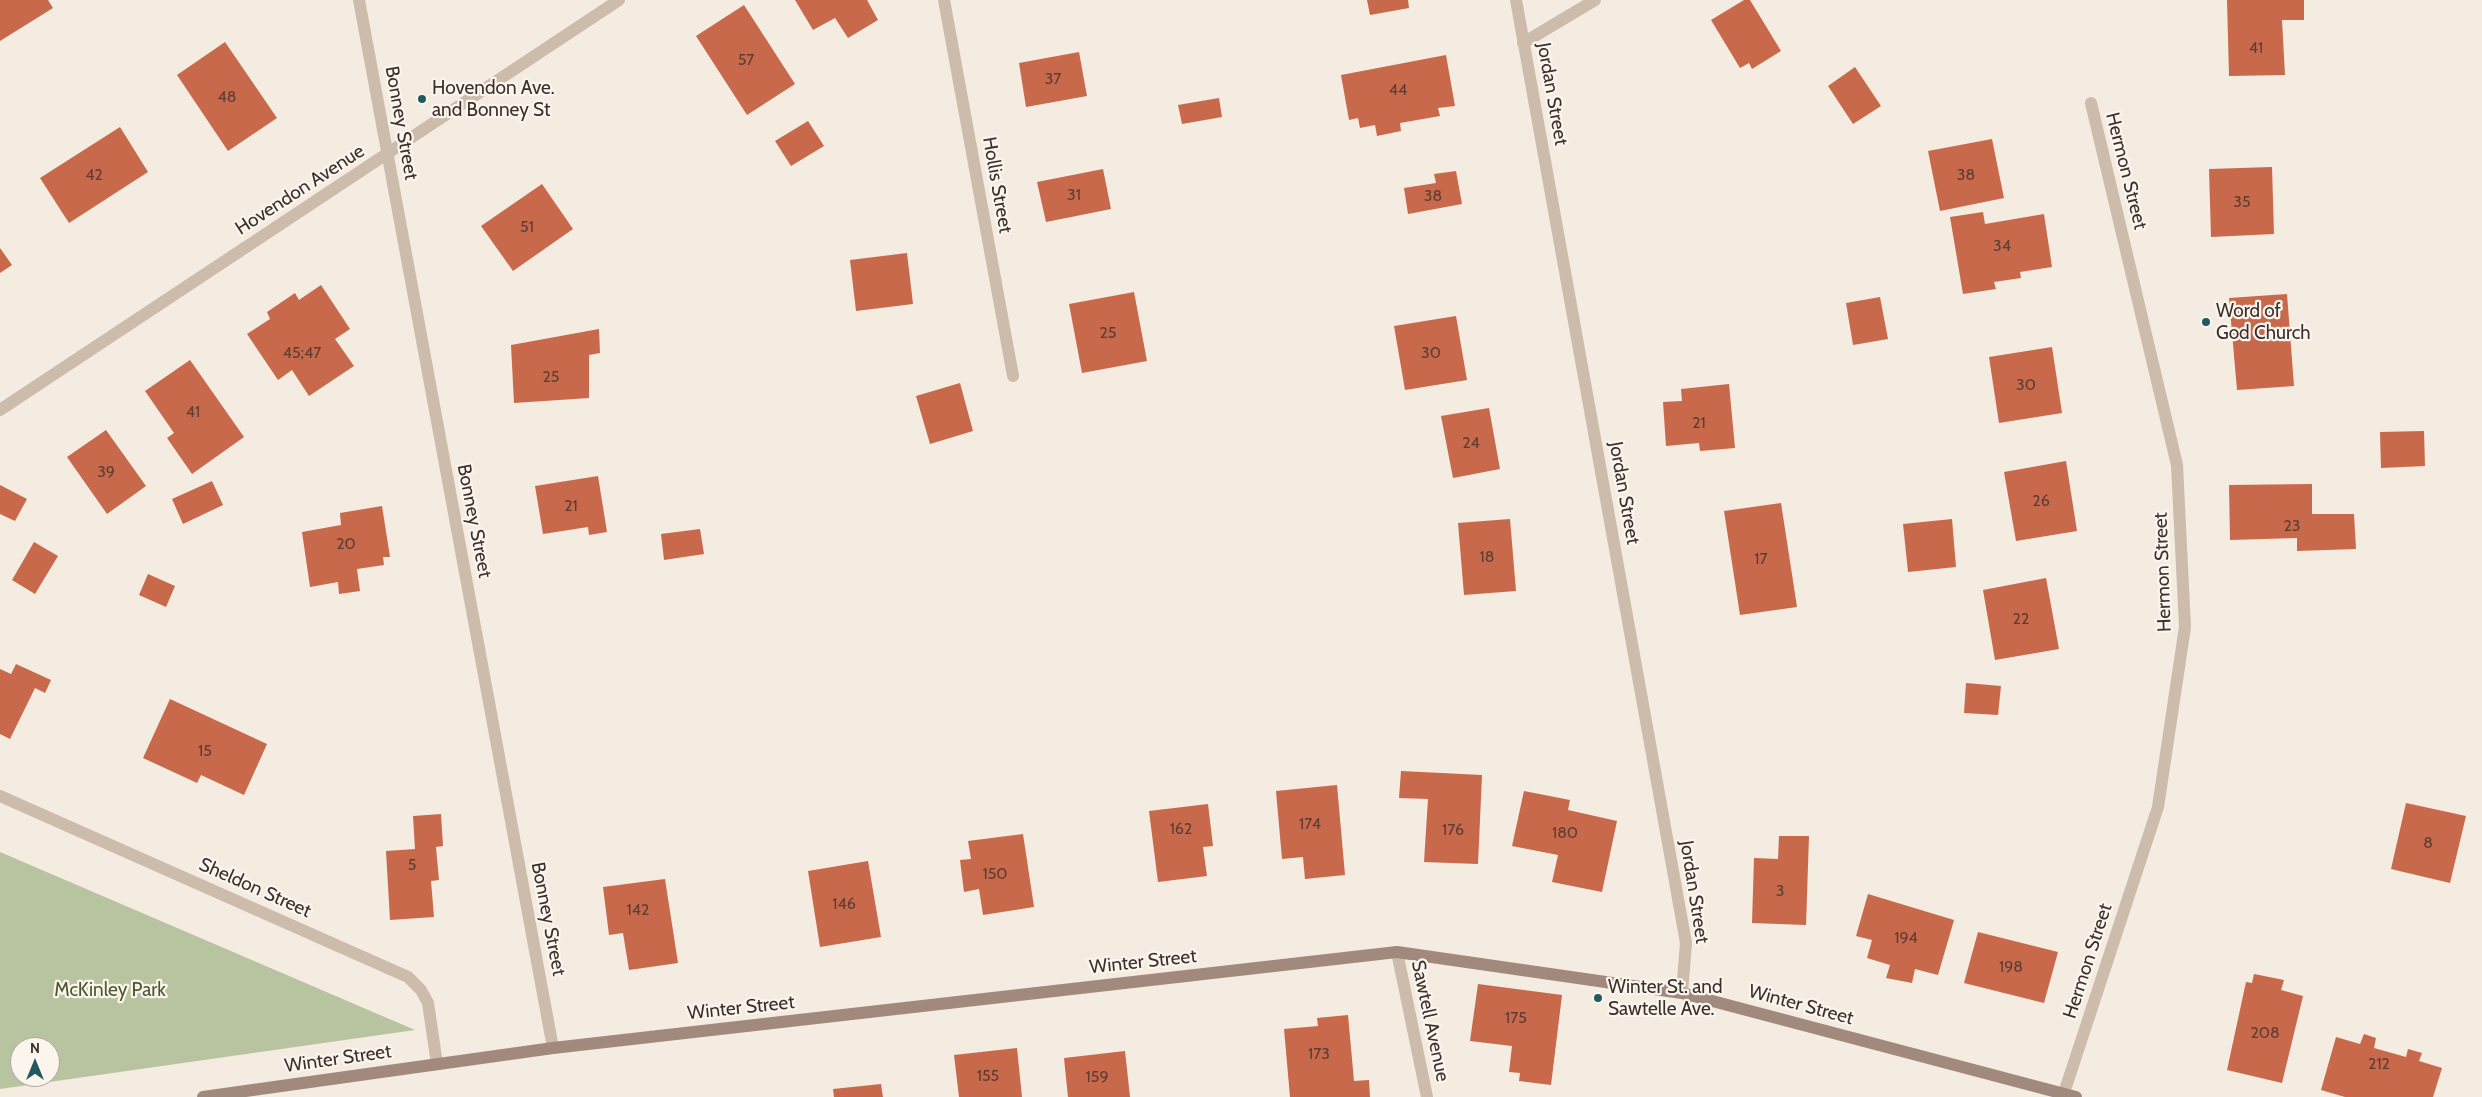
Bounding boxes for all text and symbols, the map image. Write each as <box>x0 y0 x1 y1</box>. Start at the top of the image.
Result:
house number: 41 <box>2249 38 2263 58</box>
street label: Jordan Street <box>1532 41 1572 147</box>
house number: 57 <box>738 50 754 70</box>
street label: Bonney Street <box>380 64 422 182</box>
house number: 37 <box>1045 69 1061 89</box>
place label: Hovendon Ave. and Bonney St <box>432 77 555 121</box>
house number: 44 <box>1389 80 1407 100</box>
house number: 48 <box>218 87 236 107</box>
marker: Hovendon Ave. and Bonney St <box>416 93 428 105</box>
street label: Hermon Street <box>2100 110 2152 232</box>
street label: Hollis Street <box>977 135 1017 235</box>
street label: Hovendon Avenue <box>231 140 369 240</box>
house number: 42 <box>85 165 103 185</box>
house number: 38 <box>1957 165 1975 185</box>
house number: 31 <box>1067 185 1081 205</box>
house number: 38 <box>1424 186 1442 206</box>
house number: 35 <box>2233 192 2251 212</box>
house number: 51 <box>520 217 534 237</box>
house number: 34 <box>1993 236 2011 256</box>
place label: Word of God Church <box>2216 300 2311 344</box>
marker: Word of God Church <box>2200 316 2212 328</box>
house number: 25 <box>1099 323 1117 343</box>
house number: 45;47 <box>283 343 321 363</box>
house number: 30 <box>1421 343 1441 363</box>
house number: 25 <box>542 367 560 387</box>
house number: 30 <box>2016 375 2036 395</box>
house number: 41 <box>186 402 200 422</box>
house number: 21 <box>1692 413 1706 433</box>
house number: 24 <box>1462 433 1480 453</box>
street label: Jordan Street <box>1604 440 1644 546</box>
house number: 39 <box>97 462 115 482</box>
street label: Bonney Street <box>452 462 496 580</box>
house number: 26 <box>2032 491 2050 511</box>
house number: 21 <box>564 496 578 516</box>
street label: Hermon Street <box>2150 512 2176 632</box>
house number: 23 <box>2283 516 2301 536</box>
house number: 20 <box>336 534 356 554</box>
house number: 18 <box>1480 547 1494 567</box>
house number: 17 <box>1754 549 1768 569</box>
house number: 22 <box>2013 609 2029 629</box>
house number: 15 <box>198 741 212 761</box>
house number: 174 <box>1299 814 1321 834</box>
house number: 162 <box>1170 819 1192 839</box>
house number: 176 <box>1442 820 1464 840</box>
house number: 180 <box>1552 823 1578 843</box>
house number: 8 <box>2423 833 2433 853</box>
street label: Jordan Street <box>1675 839 1713 945</box>
street label: Sheldon Street <box>195 853 315 923</box>
house number: 5 <box>408 855 416 875</box>
street label: Bonney Street <box>526 860 570 978</box>
house number: 150 <box>982 864 1008 884</box>
house number: 3 <box>1776 881 1784 901</box>
house number: 146 <box>832 894 856 914</box>
house number: 142 <box>627 900 649 920</box>
street label: Hermon Street <box>2059 901 2117 1021</box>
house number: 194 <box>1894 928 1918 948</box>
street label: Winter Street <box>1088 945 1198 979</box>
house number: 198 <box>1999 957 2023 977</box>
street label: Sawtell Avenue <box>1406 958 1454 1084</box>
place label: Winter St. and Sawtelle Ave. <box>1608 976 1722 1020</box>
park label: McKinley Park <box>54 979 166 1001</box>
street label: Winter Street <box>1746 980 1856 1030</box>
street label: Winter Street <box>686 991 796 1025</box>
marker: Winter St. and Sawtelle Ave. <box>1592 992 1604 1004</box>
house number: 175 <box>1505 1008 1527 1028</box>
house number: 208 <box>2250 1023 2280 1043</box>
north arrow <box>10 1037 60 1087</box>
text: N <box>30 1039 40 1057</box>
street label: Winter Street <box>283 1040 393 1078</box>
house number: 173 <box>1308 1044 1330 1064</box>
house number: 212 <box>2368 1054 2390 1074</box>
house number: 155 <box>977 1066 999 1086</box>
house number: 159 <box>1086 1067 1108 1087</box>

